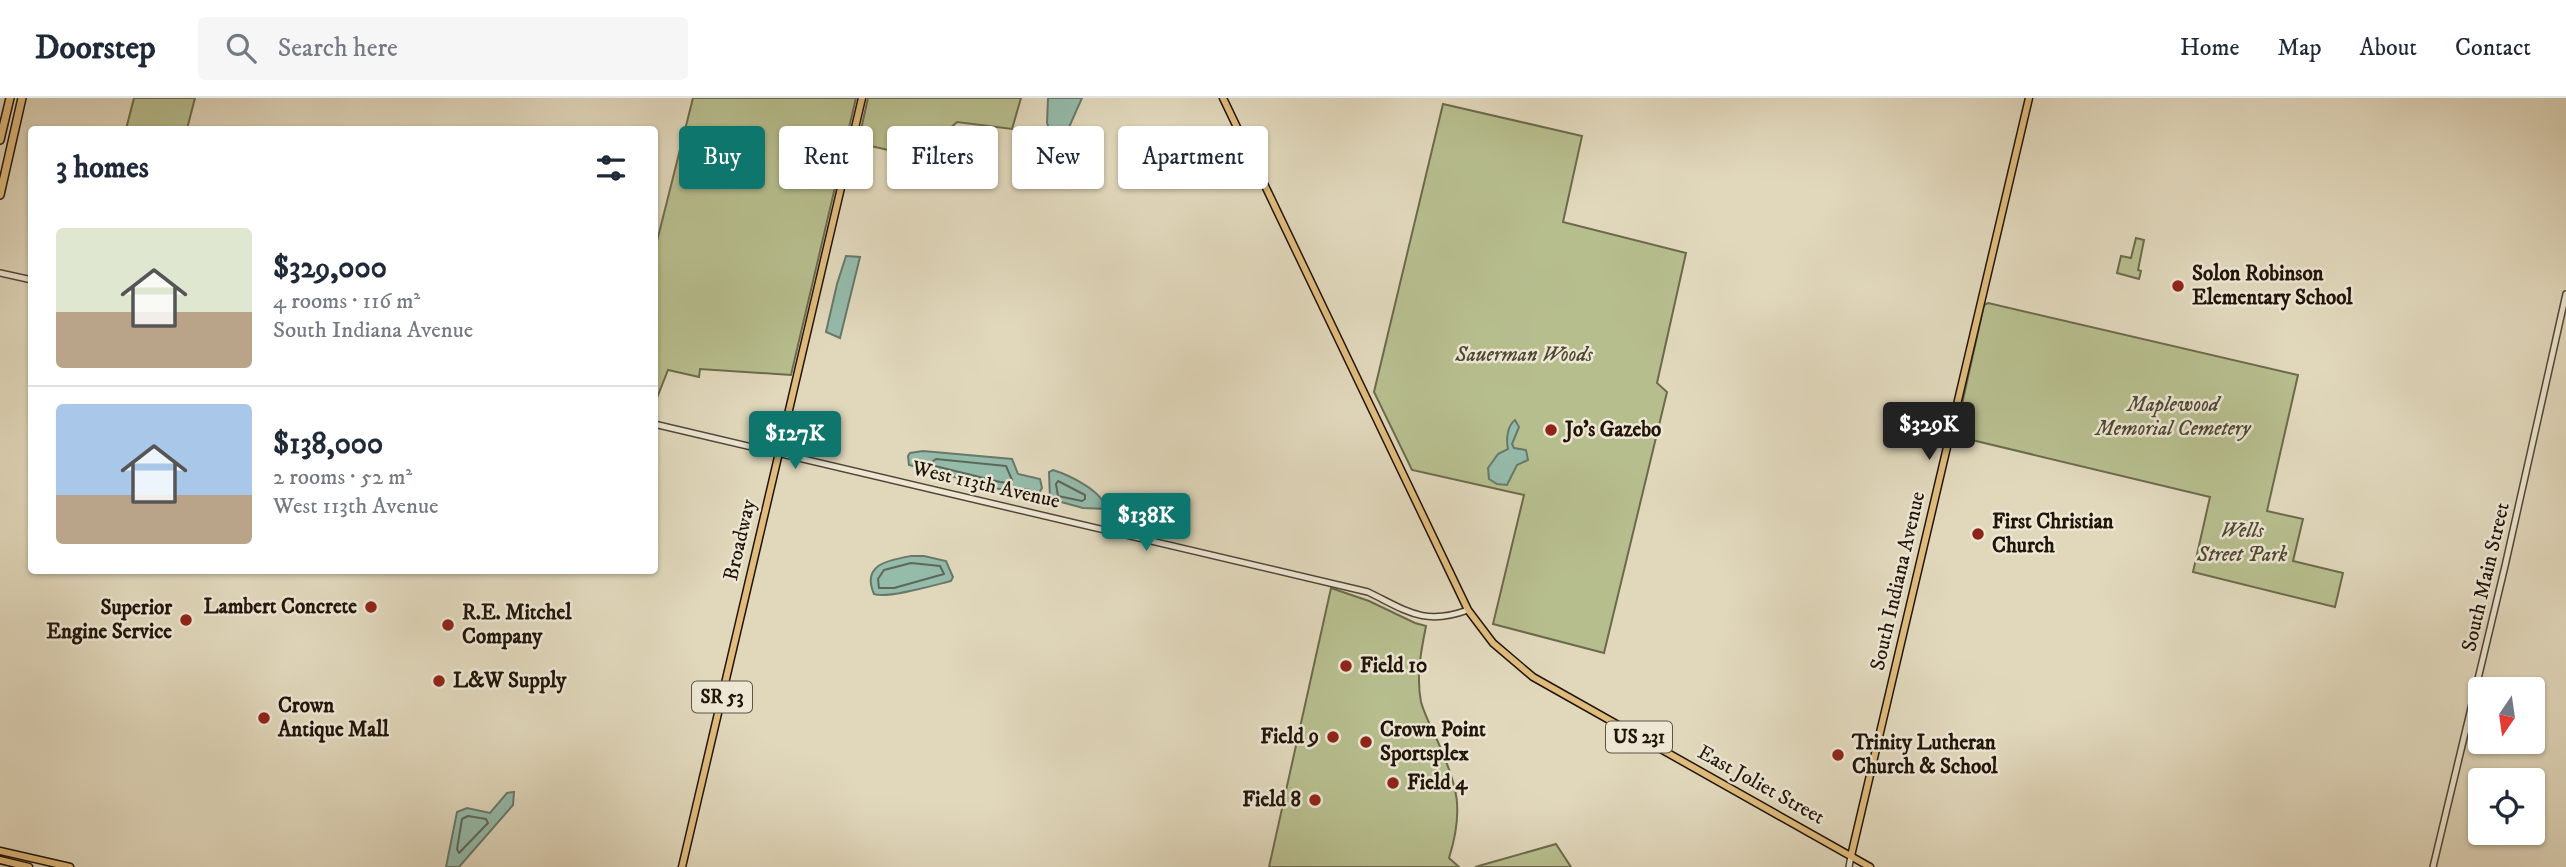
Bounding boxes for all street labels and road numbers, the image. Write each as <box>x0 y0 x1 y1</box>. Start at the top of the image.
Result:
street label: West 113th Avenue <box>908 455 1063 515</box>
street label: South Indiana Avenue <box>1865 489 1931 673</box>
street label: Broadway <box>718 496 762 583</box>
street label: South Main Street <box>2456 500 2516 654</box>
road number: SR 53 <box>692 682 752 712</box>
road number: US 231 <box>1606 722 1672 752</box>
street label: East Joliet Street <box>1693 739 1829 831</box>

